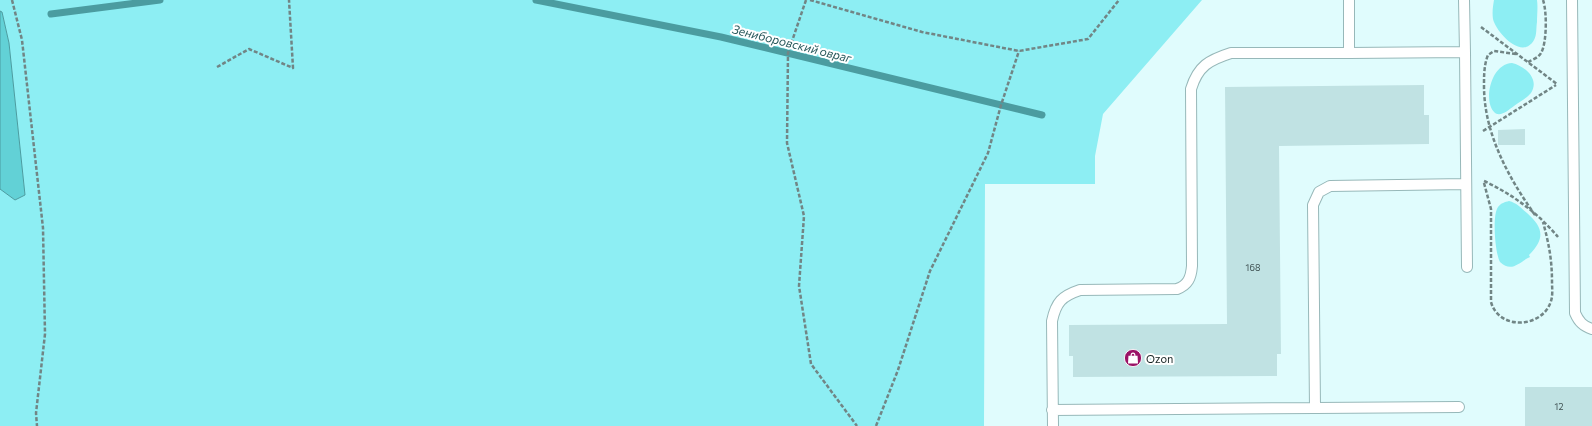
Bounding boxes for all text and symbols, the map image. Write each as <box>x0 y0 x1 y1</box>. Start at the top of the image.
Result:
water label: Зениборовский овраг <box>731 21 854 65</box>
house number: 168 <box>1246 262 1260 273</box>
shop icon: Ozon <box>1123 348 1143 368</box>
place label: Ozon <box>1146 352 1173 365</box>
house number: 12 <box>1555 401 1563 412</box>

